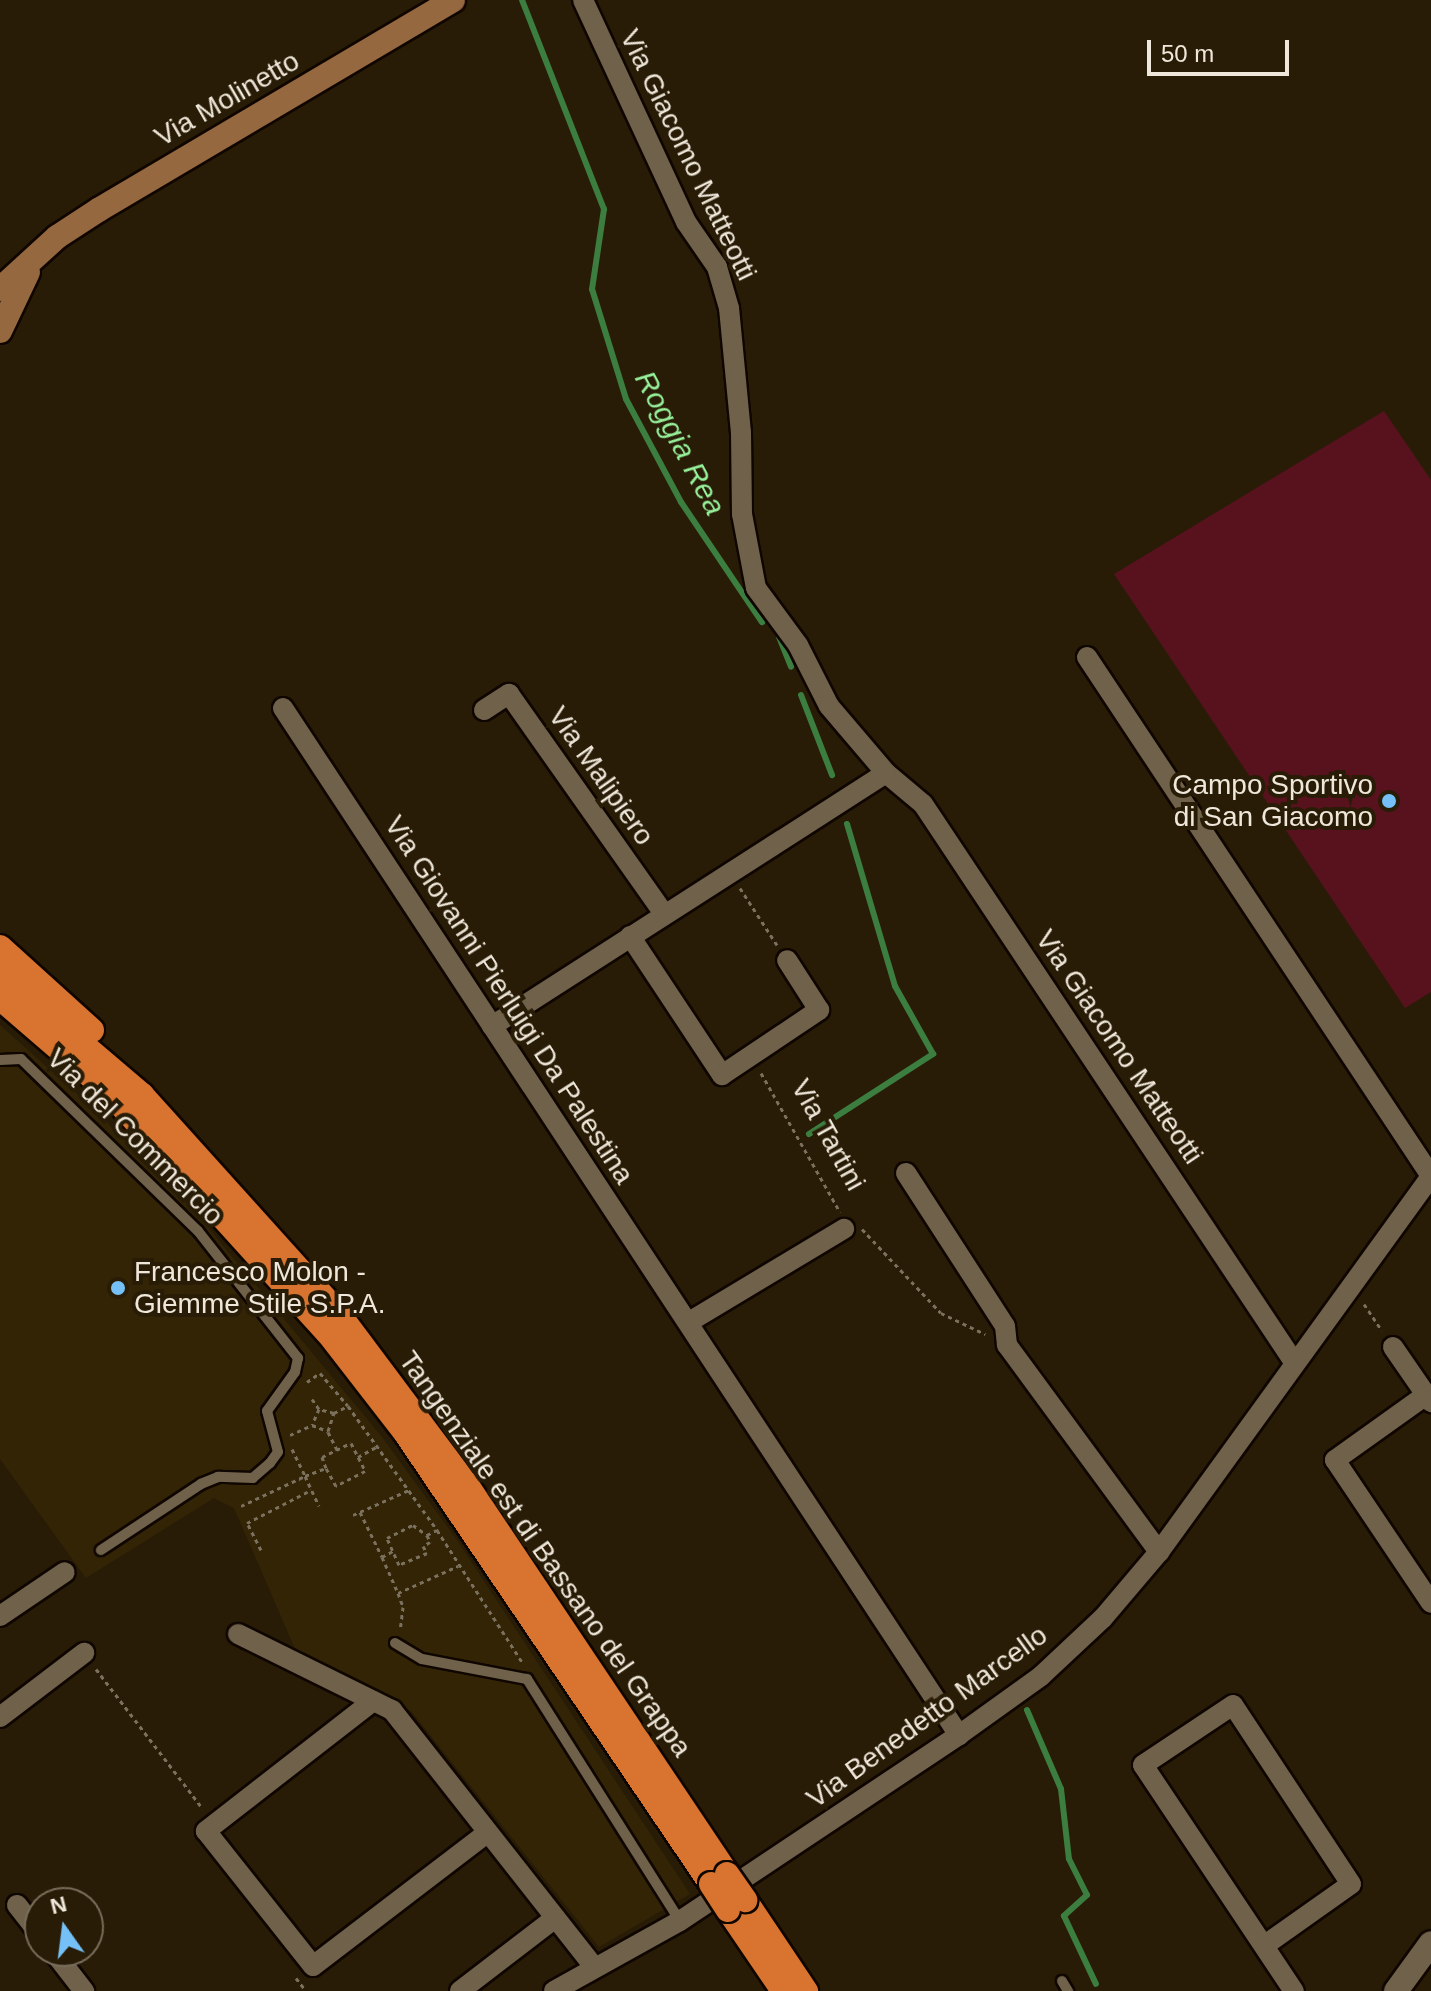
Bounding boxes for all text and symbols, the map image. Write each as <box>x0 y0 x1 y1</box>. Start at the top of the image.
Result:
street label: Via Giacomo Matteotti <box>613 24 763 286</box>
scale bar <box>1151 24 1293 74</box>
text: 50 m <box>1161 40 1214 67</box>
street label: Via Molinetto <box>149 44 305 154</box>
water label: Roggia Rea <box>627 365 733 521</box>
street label: Via Malipiero <box>541 700 661 852</box>
place label: Campo Sportivo di San Giacomo <box>1172 768 1373 834</box>
marker: Campo Sportivo di San Giacomo <box>1380 792 1398 810</box>
street label: Via Giovanni Pierluigi Da Palestina <box>377 810 641 1190</box>
street label: Via Giacomo Matteotti <box>1028 924 1210 1170</box>
street label: Via del Commercio <box>40 1042 230 1232</box>
street label: Via Tartini <box>784 1073 872 1197</box>
place label: Francesco Molon - Giemme Stile S.P.A. <box>134 1255 386 1321</box>
marker: Francesco Molon - Giemme Stile S.P.A. <box>109 1279 127 1297</box>
street label: Tangenziale est di Bassano del Grappa <box>392 1345 698 1763</box>
street label: Via Benedetto Marcello <box>800 1618 1054 1816</box>
north arrow <box>24 1887 104 1967</box>
text: N <box>48 1891 69 1919</box>

